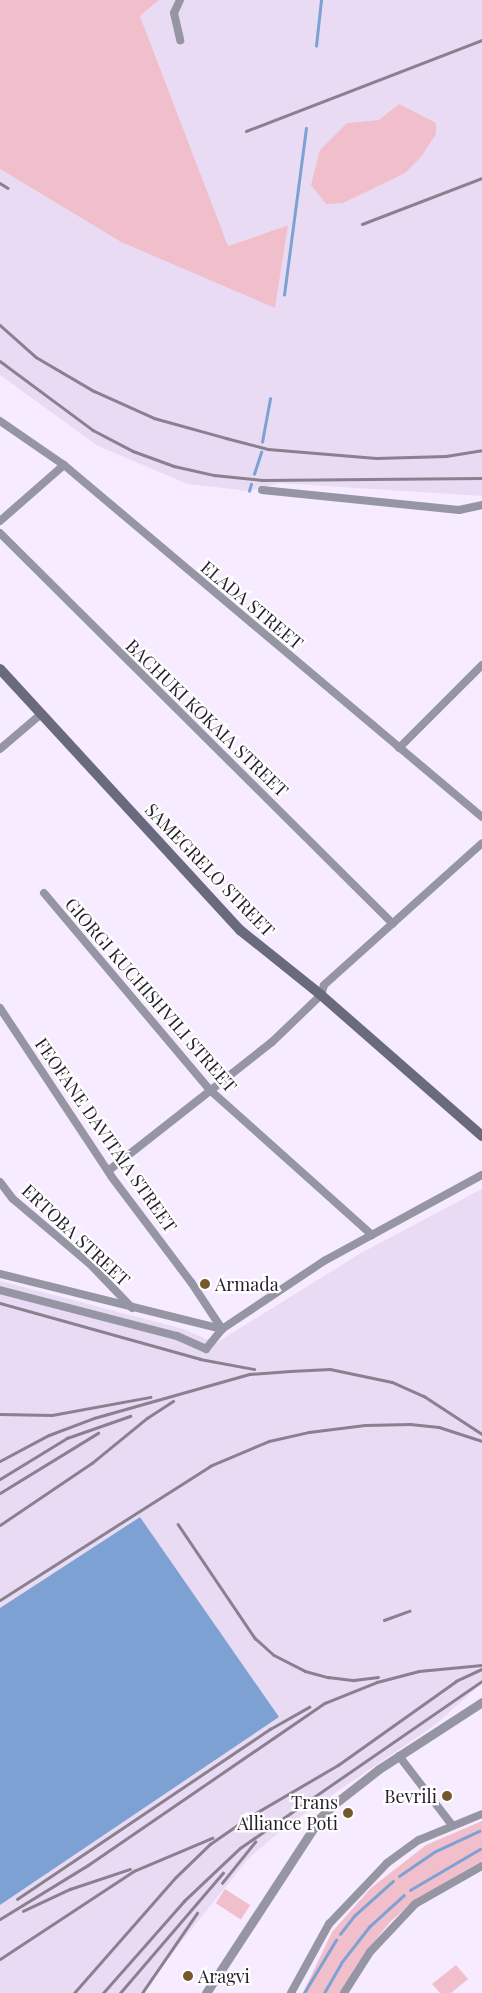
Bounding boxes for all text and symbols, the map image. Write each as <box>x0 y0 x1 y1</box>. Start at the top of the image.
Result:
street label: ELADA STREET <box>197 556 307 654</box>
street label: BACHUKI KOKAIA STREET <box>121 635 293 801</box>
street label: SAMEGRELO STREET <box>141 799 279 941</box>
street label: GIORGI KUCHISHVILI STREET <box>61 893 241 1097</box>
street label: FEOFANE DAVITAIA STREET <box>31 1034 181 1236</box>
street label: ERTOBA STREET <box>18 1180 134 1290</box>
place label: Armada <box>215 1273 279 1295</box>
marker: Armada <box>199 1278 211 1290</box>
place label: Bevrili <box>384 1785 437 1807</box>
marker: Bevrili <box>441 1790 453 1802</box>
place label: Trans Alliance Poti <box>237 1792 338 1835</box>
marker: Trans Alliance Poti <box>342 1807 354 1819</box>
place label: Aragvi <box>198 1965 250 1987</box>
marker: Aragvi <box>182 1970 194 1982</box>

